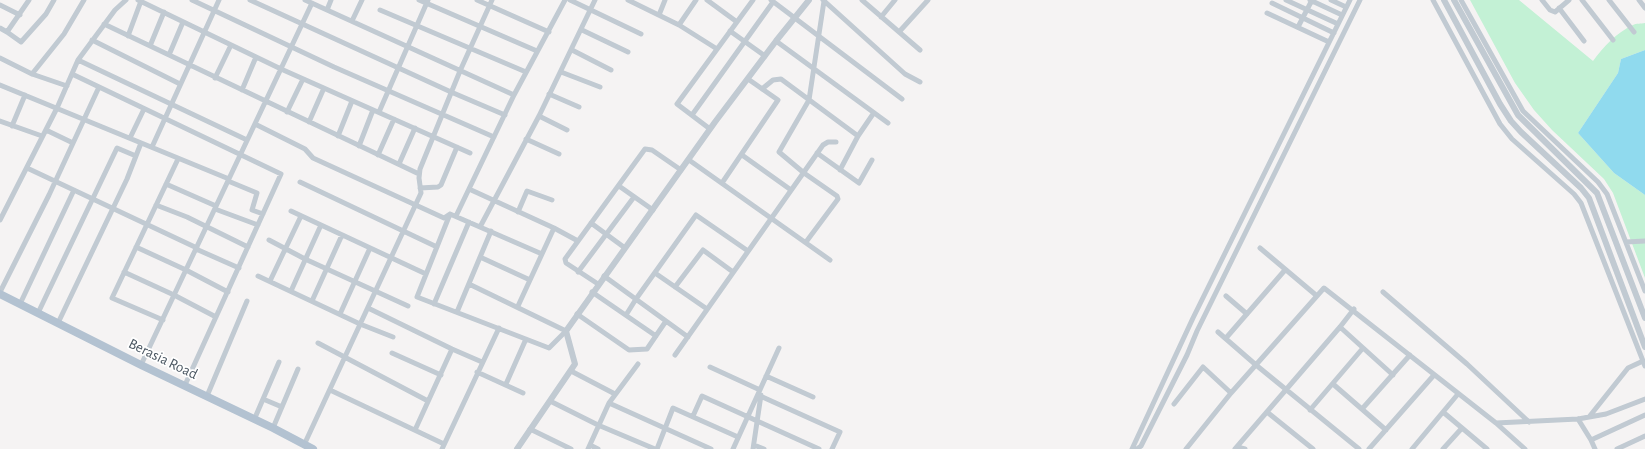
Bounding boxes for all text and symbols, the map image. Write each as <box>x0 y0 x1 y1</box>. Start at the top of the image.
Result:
street label: Berasia Road <box>125 335 201 383</box>

